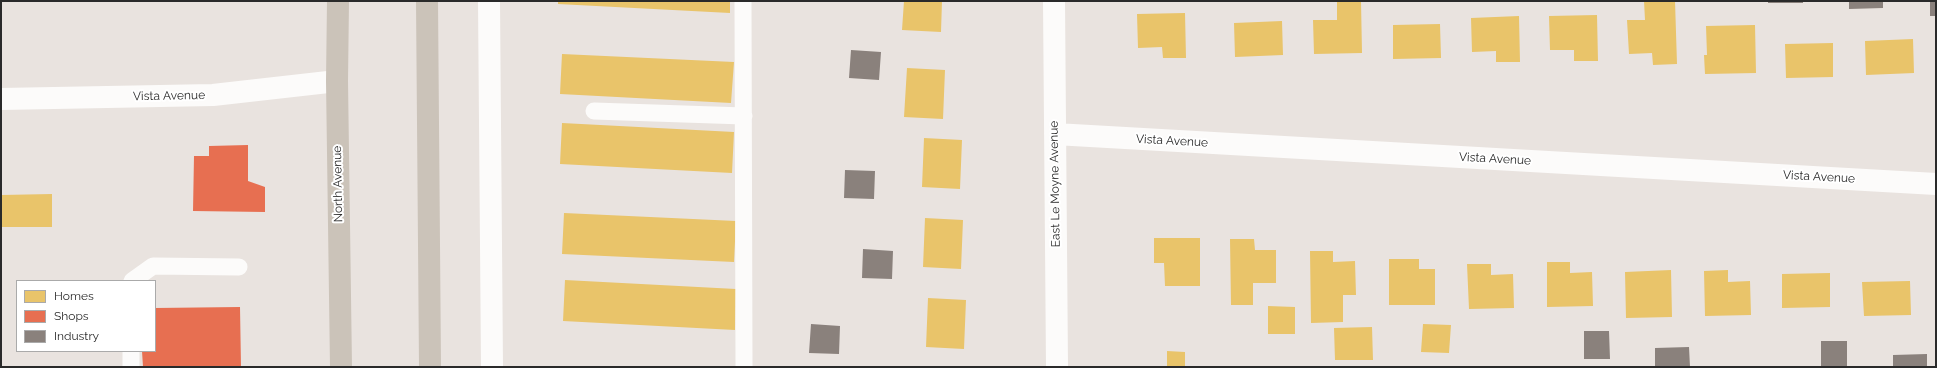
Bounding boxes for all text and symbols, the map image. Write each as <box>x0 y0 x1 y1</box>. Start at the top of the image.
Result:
street label: Vista Avenue <box>133 88 205 104</box>
street label: East Le Moyne Avenue <box>1047 121 1063 247</box>
street label: Vista Avenue <box>1136 132 1208 150</box>
street label: North Avenue <box>330 146 346 222</box>
street label: Vista Avenue <box>1459 150 1531 168</box>
street label: Vista Avenue <box>1783 168 1855 186</box>
legend <box>16 280 156 352</box>
text: Homes <box>54 289 94 303</box>
text: Shops <box>54 309 89 323</box>
text: Industry <box>54 329 99 343</box>

